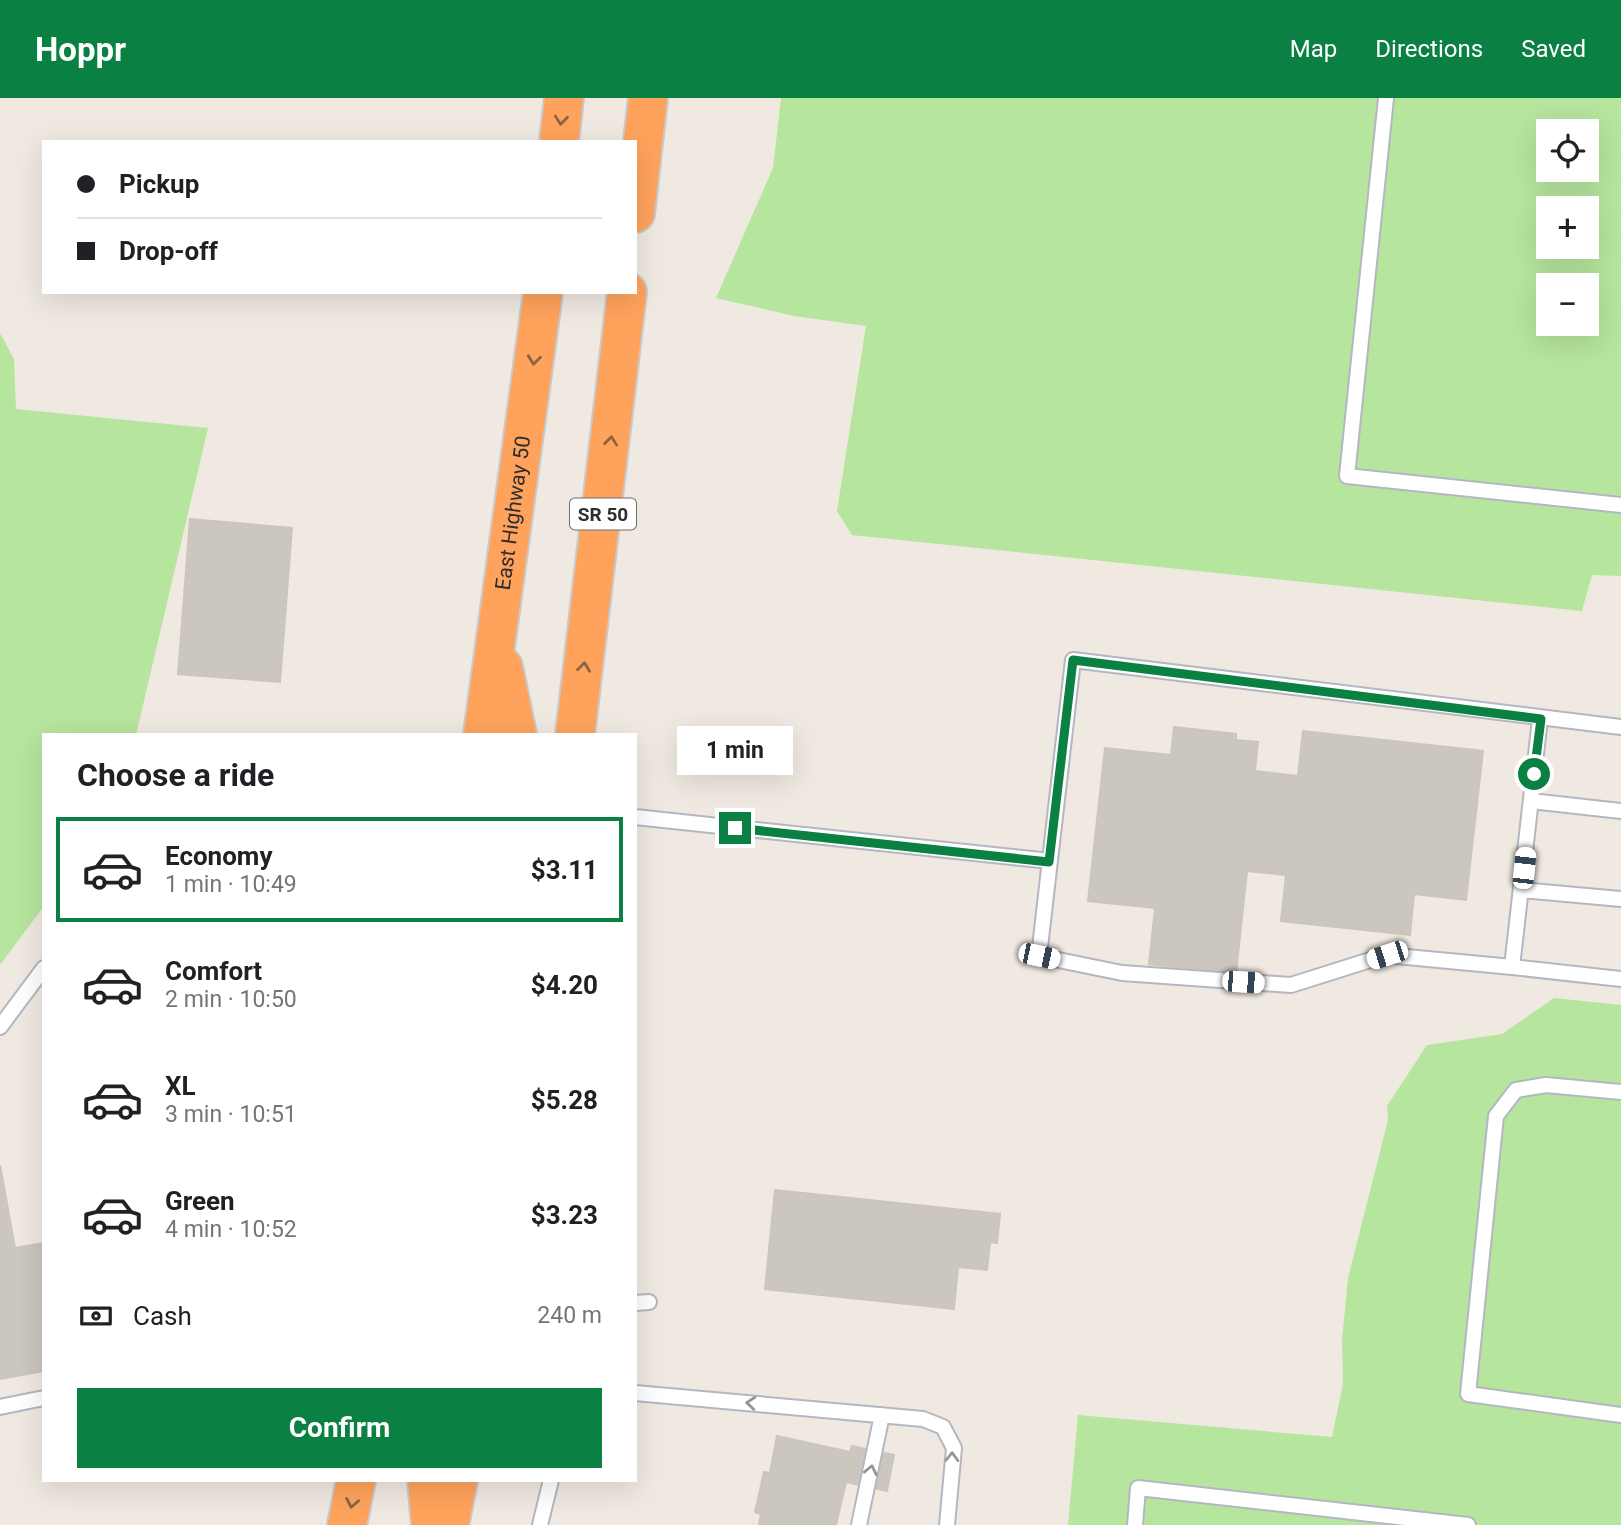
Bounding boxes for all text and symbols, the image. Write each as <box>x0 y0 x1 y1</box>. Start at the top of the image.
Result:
text: Hoppr <box>35 30 126 69</box>
text: Map <box>1290 35 1337 63</box>
text: Directions <box>1375 35 1483 63</box>
text: Saved <box>1521 35 1586 63</box>
one-way arrow <box>554 114 569 126</box>
map controls <box>1536 119 1599 336</box>
button: locate <box>1536 119 1599 182</box>
text: Pickup <box>119 169 199 199</box>
button: + <box>1536 196 1599 259</box>
text: Drop-off <box>119 236 218 266</box>
button: − <box>1536 273 1599 336</box>
one-way arrow <box>527 354 542 366</box>
street label: East Highway 50 <box>491 434 535 592</box>
one-way arrow <box>603 436 618 447</box>
road number: SR 50 <box>570 498 636 530</box>
one-way arrow <box>576 661 591 673</box>
callout: 1 min <box>677 726 793 776</box>
text: 1 min <box>706 737 764 764</box>
text: Choose a ride <box>77 756 274 794</box>
route start <box>1518 758 1550 790</box>
route end <box>719 812 751 844</box>
icon: car <box>81 838 144 901</box>
text: Economy <box>165 841 272 871</box>
car <box>1512 846 1537 890</box>
text: $3.11 <box>531 855 598 885</box>
text: 1 min · 10:49 <box>165 871 297 898</box>
car <box>1364 939 1411 971</box>
car <box>1017 941 1062 971</box>
icon: car <box>81 953 144 1016</box>
text: Comfort <box>165 956 262 986</box>
text: $4.20 <box>531 970 598 1000</box>
car <box>1222 970 1265 994</box>
text: 2 min · 10:50 <box>165 986 297 1013</box>
icon: car <box>81 1068 144 1131</box>
text: XL <box>165 1071 196 1101</box>
text: $5.28 <box>531 1085 598 1115</box>
text: 3 min · 10:51 <box>165 1101 297 1128</box>
icon: car <box>81 1183 144 1246</box>
text: Green <box>165 1186 235 1216</box>
text: $3.23 <box>531 1200 598 1230</box>
text: 4 min · 10:52 <box>165 1216 297 1243</box>
icon: cash <box>77 1297 115 1335</box>
text: Cash <box>133 1301 192 1331</box>
text: 240 m <box>537 1302 602 1329</box>
button: Confirm <box>77 1388 602 1468</box>
one-way arrow <box>745 1396 756 1411</box>
one-way arrow <box>944 1451 960 1462</box>
one-way arrow <box>862 1464 877 1476</box>
one-way arrow <box>345 1497 360 1509</box>

